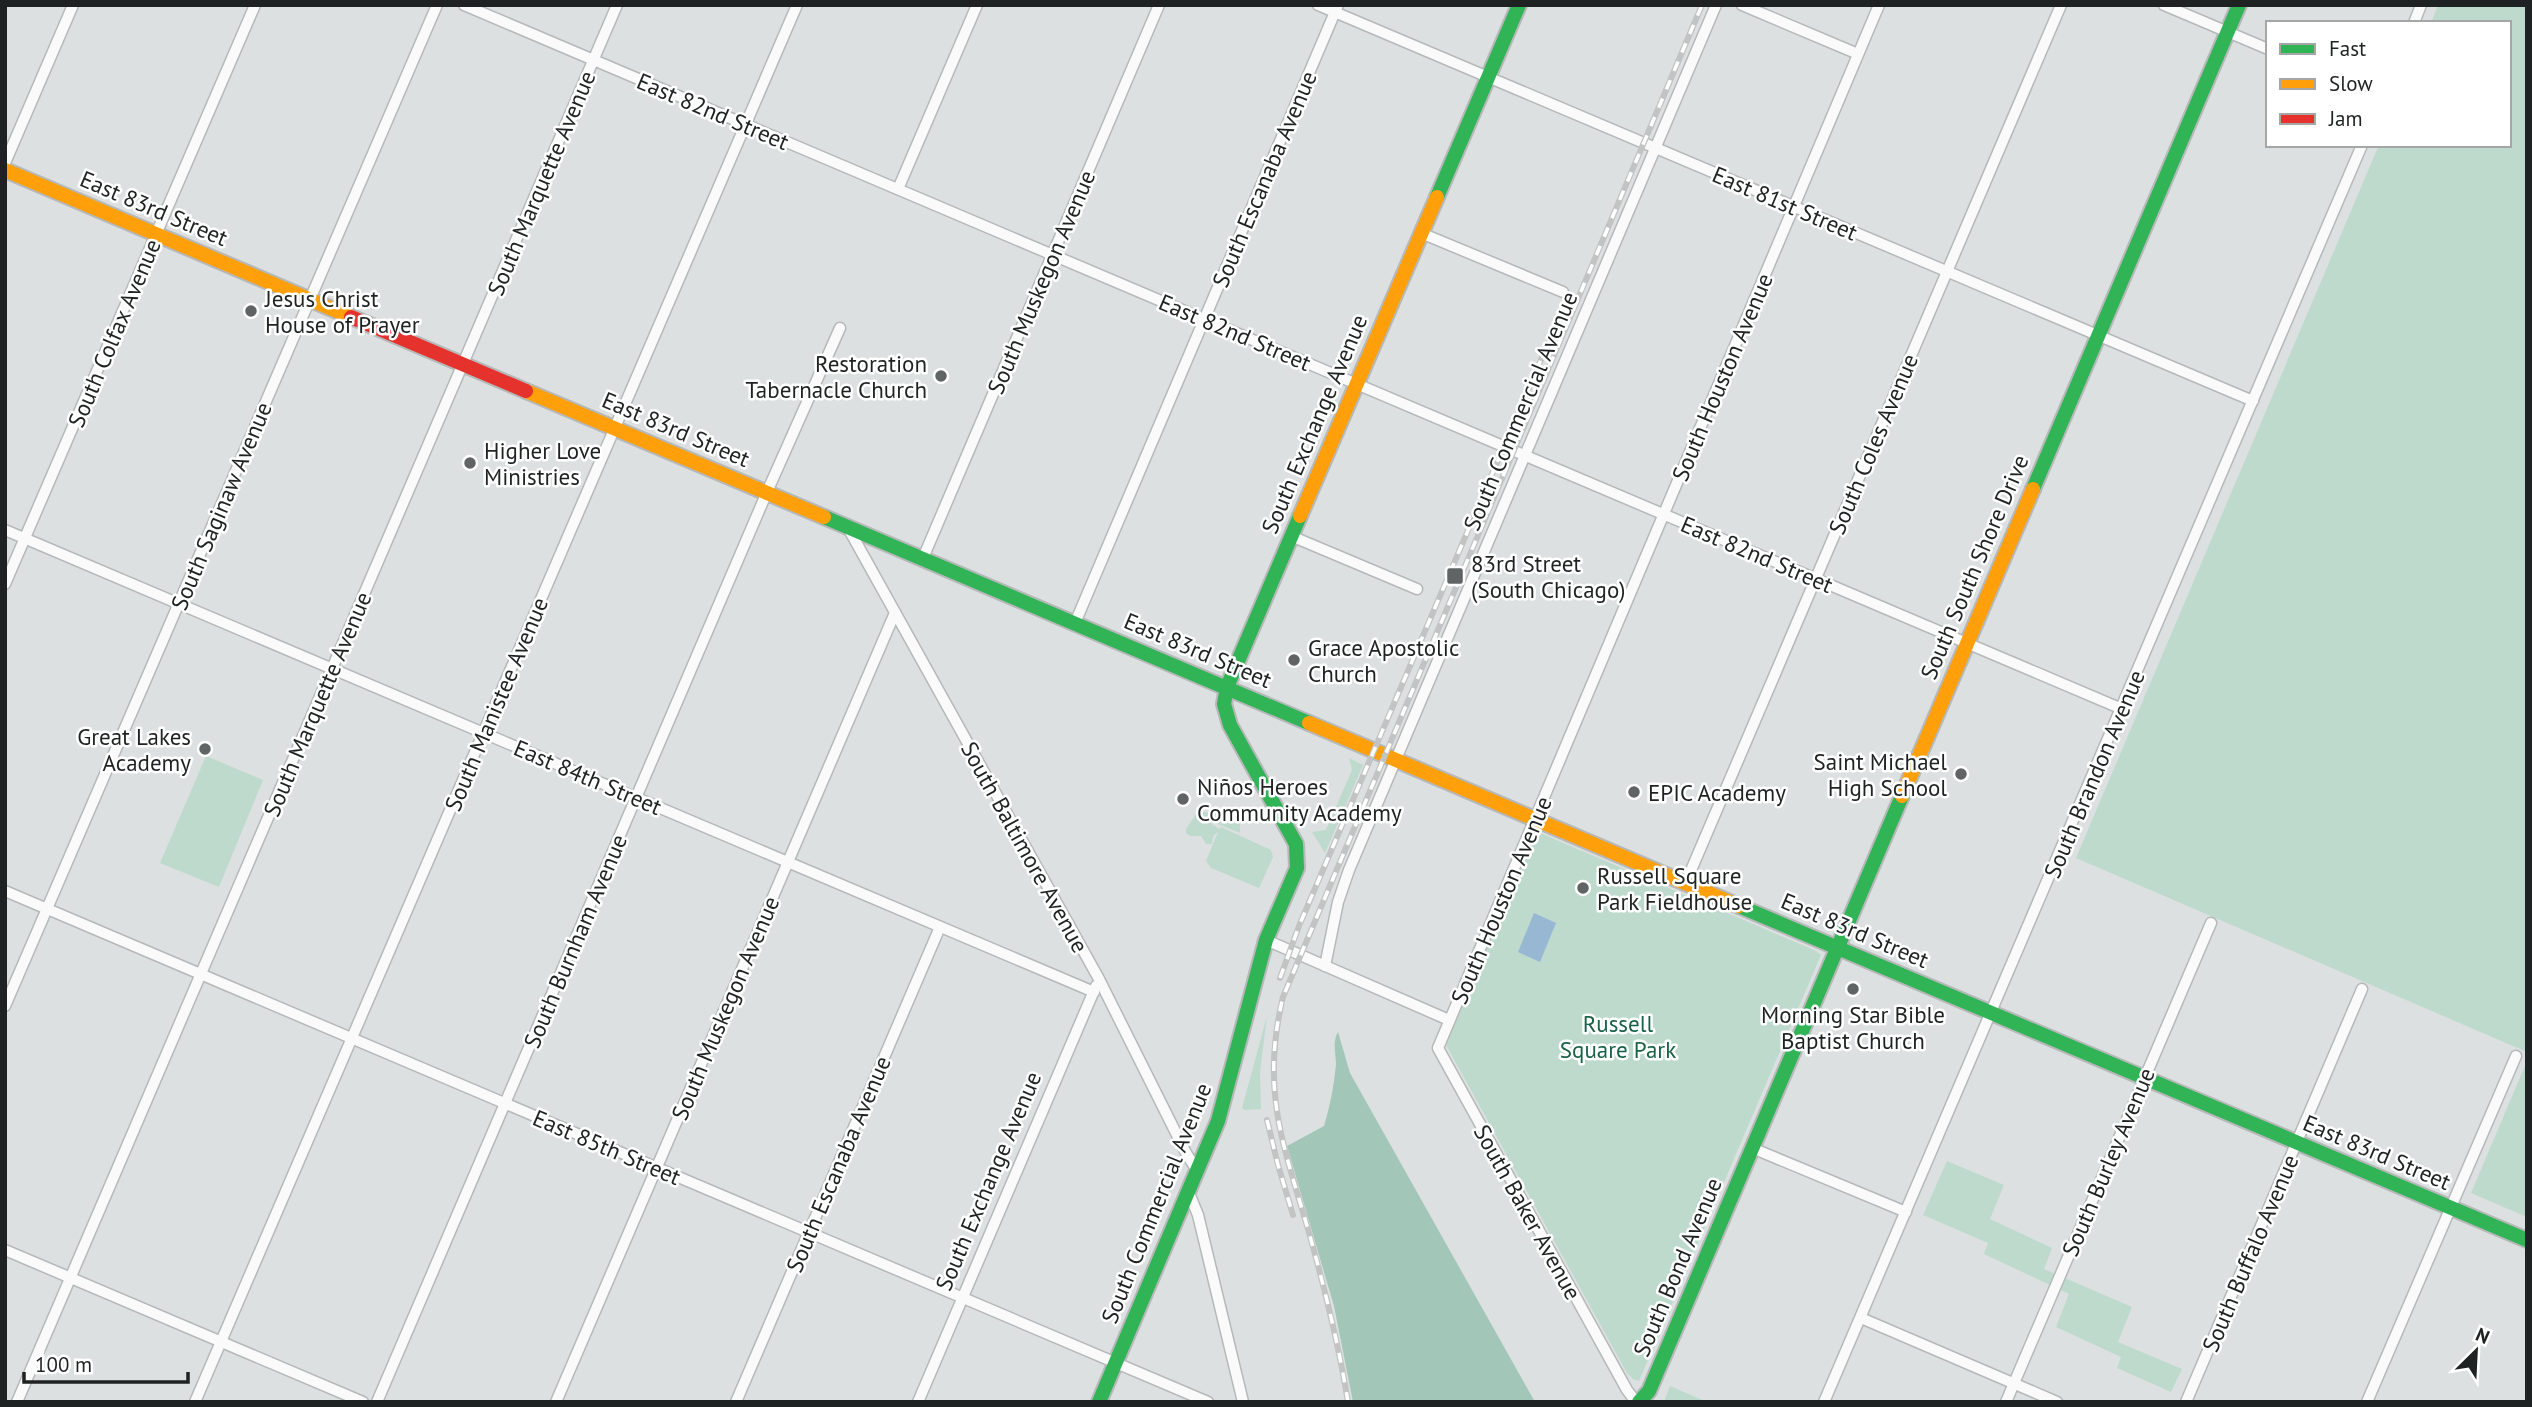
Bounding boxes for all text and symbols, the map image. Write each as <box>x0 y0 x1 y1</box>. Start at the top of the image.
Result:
legend <box>2266 21 2511 147</box>
text: Fast <box>2329 35 2366 62</box>
street label: South Marquette Avenue <box>480 66 602 300</box>
street label: East 82nd Street <box>633 66 794 156</box>
street label: South Escanaba Avenue <box>1205 66 1323 292</box>
text: Slow <box>2329 70 2373 97</box>
text: Jam <box>2328 105 2363 132</box>
street label: East 81st Street <box>1708 159 1862 247</box>
street label: East 83rd Street <box>76 164 232 252</box>
street label: South Muskegon Avenue <box>981 166 1101 398</box>
street label: South Colfax Avenue <box>61 234 167 432</box>
street label: South Houston Avenue <box>1665 269 1779 485</box>
place label: Jesus Christ House of Prayer <box>264 284 420 339</box>
street label: East 82nd Street <box>1155 287 1316 377</box>
street label: South Commercial Avenue <box>1456 287 1584 535</box>
marker: Jesus Christ House of Prayer <box>243 303 259 319</box>
street label: South Exchange Avenue <box>1255 310 1373 538</box>
place label: Restoration Tabernacle Church <box>746 349 927 404</box>
street label: South Coles Avenue <box>1822 349 1924 539</box>
marker: Restoration Tabernacle Church <box>933 368 949 384</box>
street label: East 83rd Street <box>598 385 754 473</box>
street label: South Saginaw Avenue <box>164 398 278 614</box>
place label: Higher Love Ministries <box>484 436 601 491</box>
street label: South South Shore Drive <box>1914 450 2034 684</box>
marker: Higher Love Ministries <box>462 455 478 471</box>
street label: East 82nd Street <box>1677 509 1838 599</box>
place label: 83rd Street (South Chicago) <box>1471 549 1626 604</box>
marker: 83rd Street (South Chicago) <box>1445 566 1465 586</box>
street label: South Marquette Avenue <box>256 587 378 821</box>
street label: South Manistee Avenue <box>438 593 554 815</box>
street label: East 83rd Street <box>1120 606 1276 694</box>
place label: Grace Apostolic Church <box>1308 633 1459 688</box>
marker: Grace Apostolic Church <box>1286 652 1302 668</box>
street label: South Brandon Avenue <box>2037 666 2151 882</box>
place label: Great Lakes Academy <box>77 722 191 777</box>
street label: East 84th Street <box>510 733 666 821</box>
street label: South Baltimore Avenue <box>955 736 1095 958</box>
marker: Great Lakes Academy <box>197 741 213 757</box>
place label: Saint Michael High School <box>1814 747 1947 802</box>
marker: Saint Michael High School <box>1953 766 1969 782</box>
place label: Niños Heroes Community Academy <box>1197 772 1402 827</box>
place label: EPIC Academy <box>1648 778 1786 807</box>
marker: EPIC Academy <box>1626 784 1642 800</box>
marker: Niños Heroes Community Academy <box>1175 791 1191 807</box>
street label: South Houston Avenue <box>1444 792 1558 1008</box>
street label: South Burnham Avenue <box>517 830 633 1052</box>
place label: Russell Square Park Fieldhouse <box>1597 861 1752 916</box>
marker: Russell Square Park Fieldhouse <box>1575 880 1591 896</box>
street label: East 83rd Street <box>1777 886 1933 974</box>
street label: South Muskegon Avenue <box>665 892 785 1124</box>
marker: Morning Star Bible Baptist Church <box>1845 981 1861 997</box>
place label: Morning Star Bible Baptist Church <box>1761 1000 1945 1055</box>
park label: Russell Square Park <box>1560 1009 1676 1064</box>
street label: South Escanaba Avenue <box>779 1051 897 1277</box>
street label: South Burley Avenue <box>2055 1063 2161 1261</box>
street label: South Exchange Avenue <box>929 1067 1047 1295</box>
street label: South Commercial Avenue <box>1094 1078 1218 1328</box>
street label: East 85th Street <box>529 1103 685 1191</box>
street label: East 83rd Street <box>2299 1108 2455 1196</box>
street label: South Baker Avenue <box>1468 1119 1588 1305</box>
street label: South Buffalo Avenue <box>2195 1150 2305 1356</box>
street label: South Bond Avenue <box>1626 1173 1728 1361</box>
north arrow <box>2441 1316 2511 1386</box>
text: N <box>2472 1322 2493 1349</box>
scale bar <box>24 1340 189 1384</box>
text: 100 m <box>35 1351 92 1378</box>

